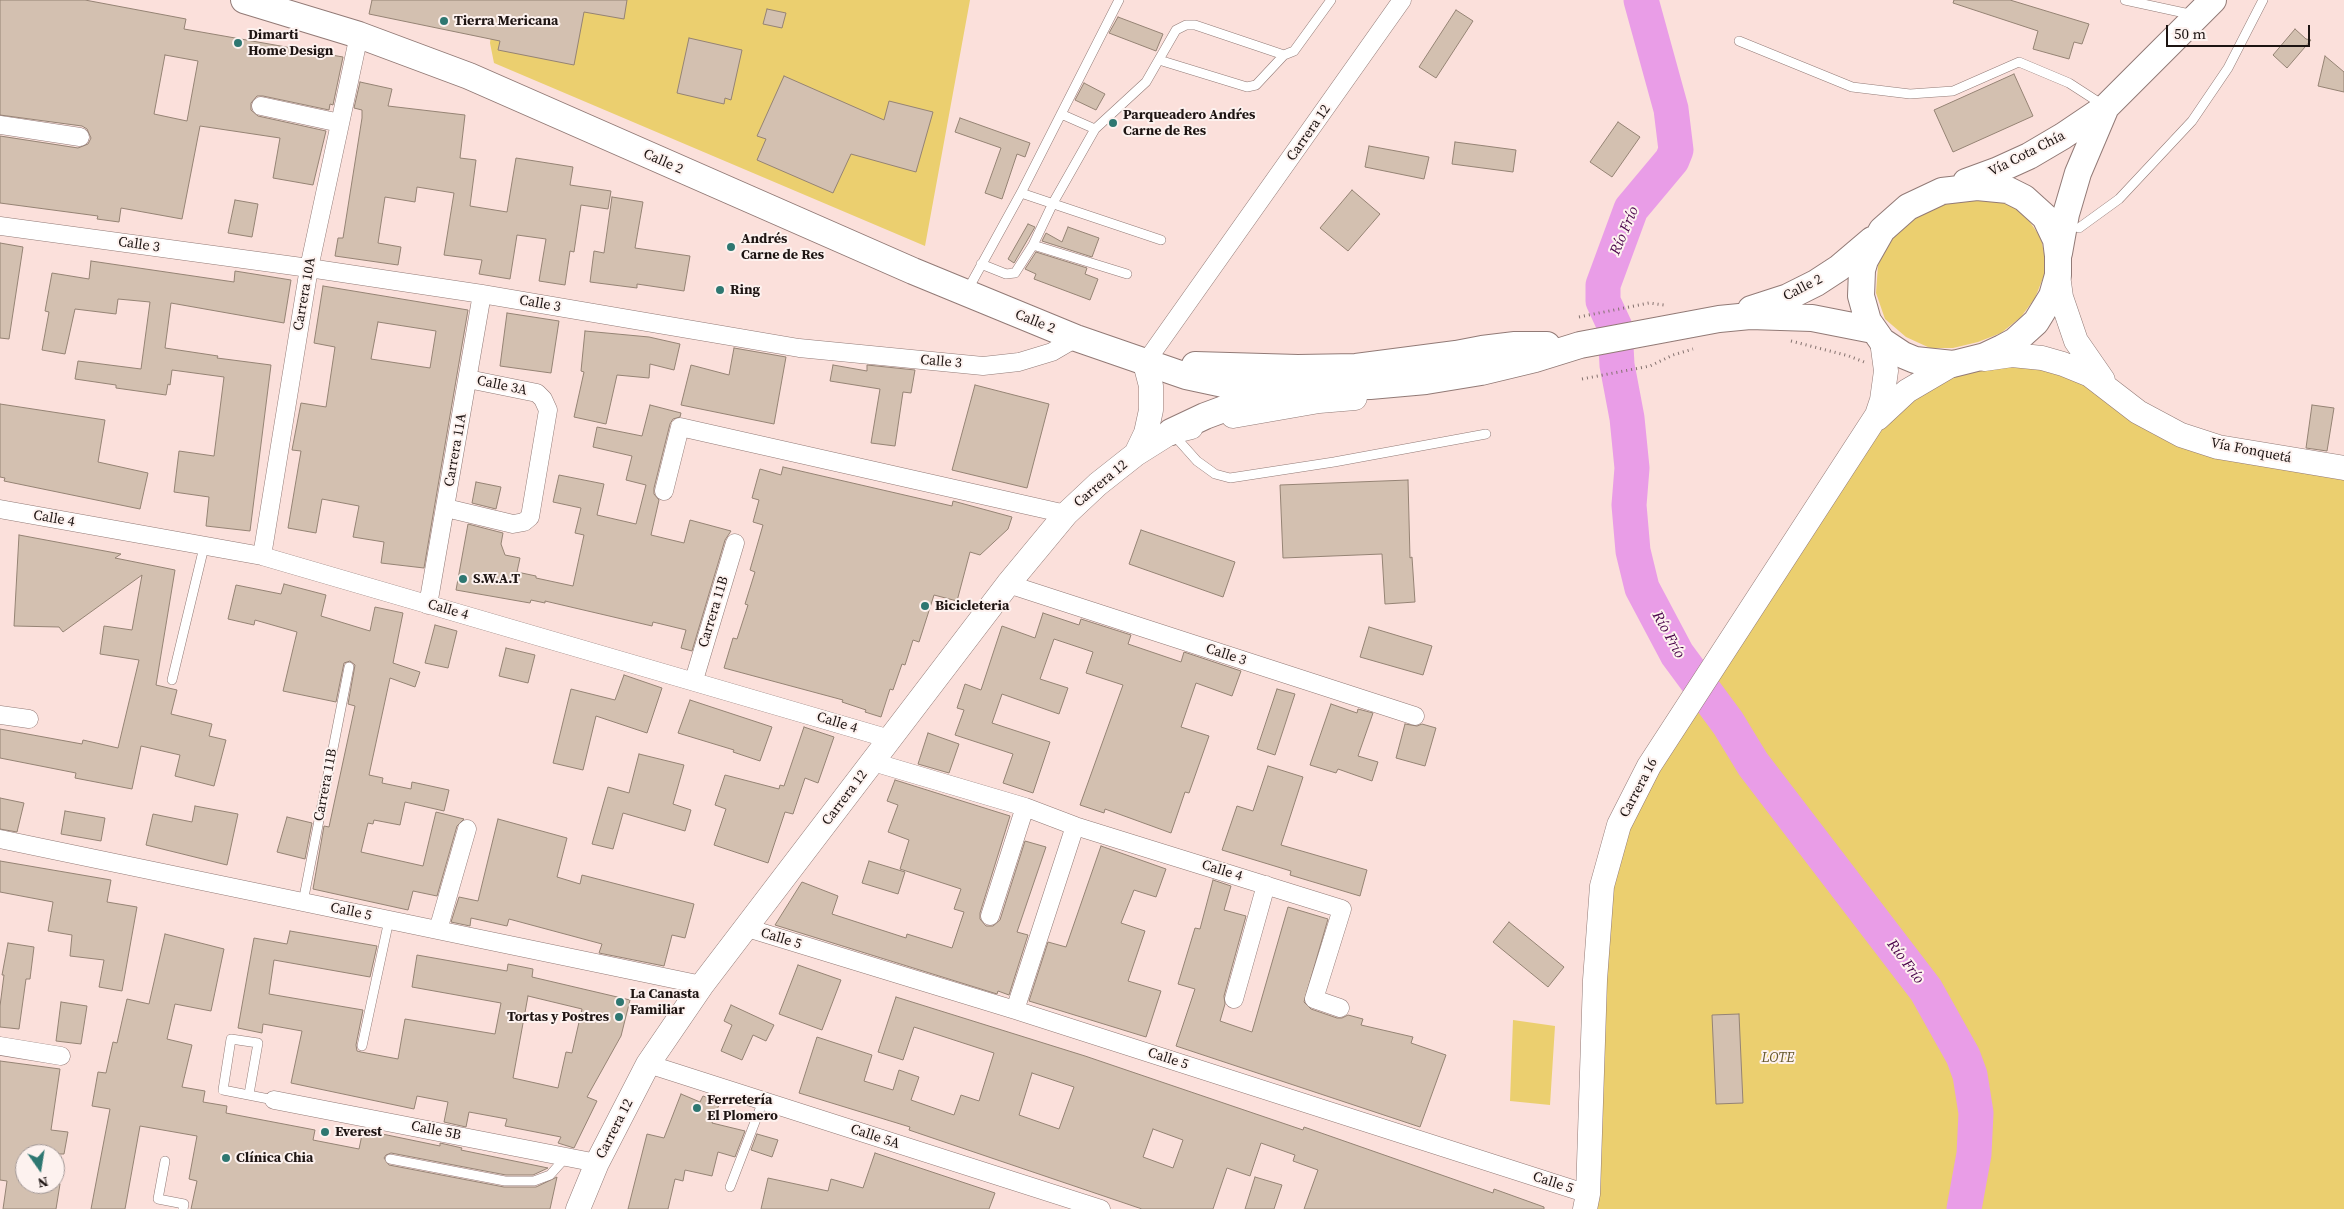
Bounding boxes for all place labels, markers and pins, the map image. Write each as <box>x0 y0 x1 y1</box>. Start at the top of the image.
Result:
place label: Tierra Mericana <box>454 13 558 29</box>
marker: Tierra Mericana <box>438 15 450 27</box>
place label: Dimarti Home Design <box>248 27 333 59</box>
marker: Dimarti Home Design <box>232 37 244 49</box>
place label: Parqueadero Andŕes Carne de Res <box>1123 107 1255 140</box>
marker: Parqueadero Andŕes Carne de Res <box>1107 117 1119 129</box>
place label: Andrés Carne de Res <box>741 231 824 264</box>
marker: Andrés Carne de Res <box>725 241 737 253</box>
place label: Ring <box>730 282 760 298</box>
marker: Ring <box>714 284 726 296</box>
place label: S.W.A.T <box>473 571 520 587</box>
marker: S.W.A.T <box>457 573 469 585</box>
place label: Bicicleteria <box>935 598 1009 614</box>
marker: Bicicleteria <box>919 600 931 612</box>
place label: La Canasta Familiar <box>630 986 699 1019</box>
marker: La Canasta Familiar <box>614 996 626 1008</box>
place label: Tortas y Postres <box>507 1009 609 1025</box>
marker: Tortas y Postres <box>613 1011 625 1023</box>
place label: Ferretería El Plomero <box>707 1092 778 1124</box>
marker: Ferretería El Plomero <box>691 1102 703 1114</box>
place label: Everest <box>335 1124 382 1140</box>
marker: Everest <box>319 1126 331 1138</box>
place label: Clínica Chia <box>236 1150 313 1166</box>
marker: Clínica Chia <box>220 1152 232 1164</box>

